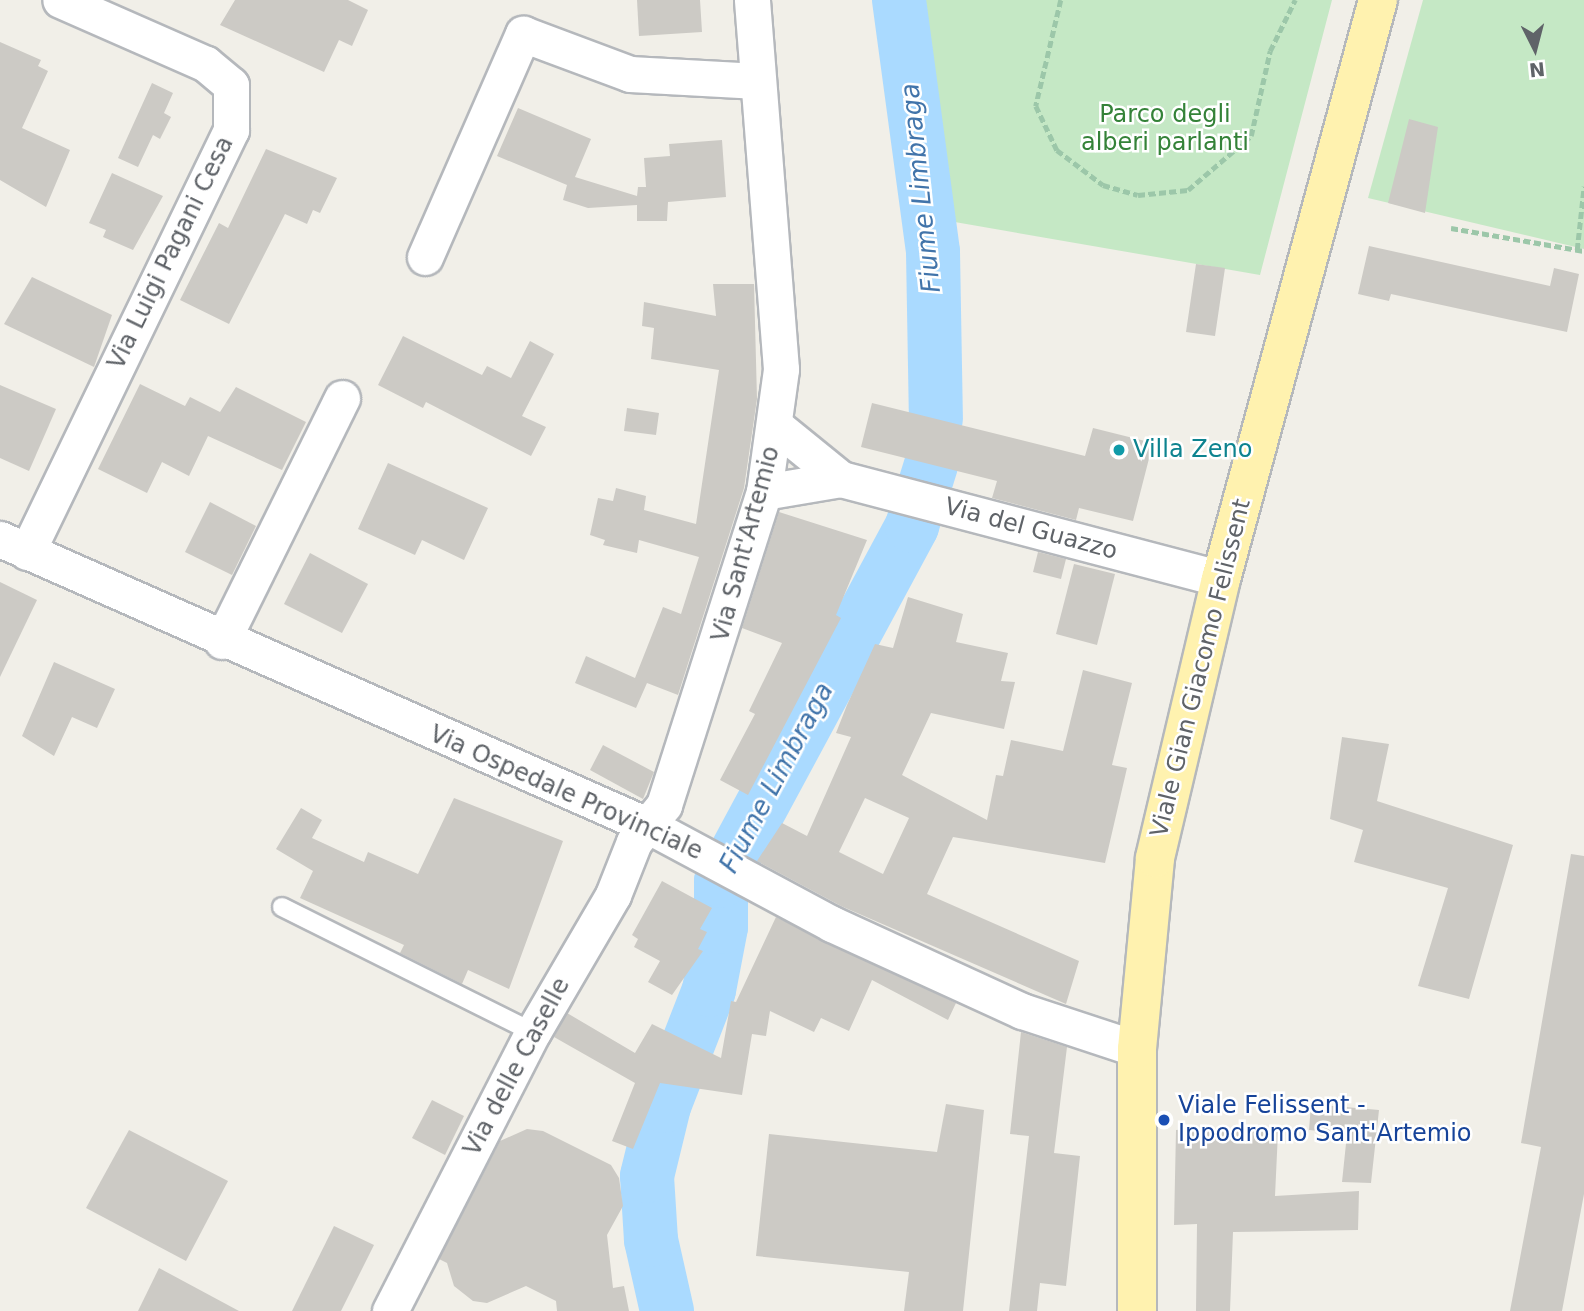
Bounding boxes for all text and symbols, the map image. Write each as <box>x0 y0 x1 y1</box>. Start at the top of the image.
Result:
north arrow <box>1500 14 1570 84</box>
text: N <box>1528 58 1546 82</box>
water label: Fiume Limbraga <box>894 82 948 294</box>
park label: Parco degli alberi parlanti <box>1081 101 1249 157</box>
street label: Via Luigi Pagani Cesa <box>102 132 240 374</box>
place label: Villa Zeno <box>1133 436 1252 464</box>
marker: Villa Zeno <box>1111 442 1127 458</box>
street label: Via Sant'Artemio <box>706 443 786 645</box>
street label: Via del Guazzo <box>942 492 1120 566</box>
street label: Viale Gian Giacomo Felissent <box>1145 496 1257 840</box>
water label: Fiume Limbraga <box>714 678 840 878</box>
street label: Via Ospedale Provinciale <box>425 720 707 866</box>
street label: Via delle Caselle <box>458 973 576 1161</box>
place label: Viale Felissent - Ippodromo Sant'Artemio <box>1178 1092 1472 1148</box>
marker: Viale Felissent - Ippodromo Sant'Artemio <box>1156 1112 1172 1128</box>

